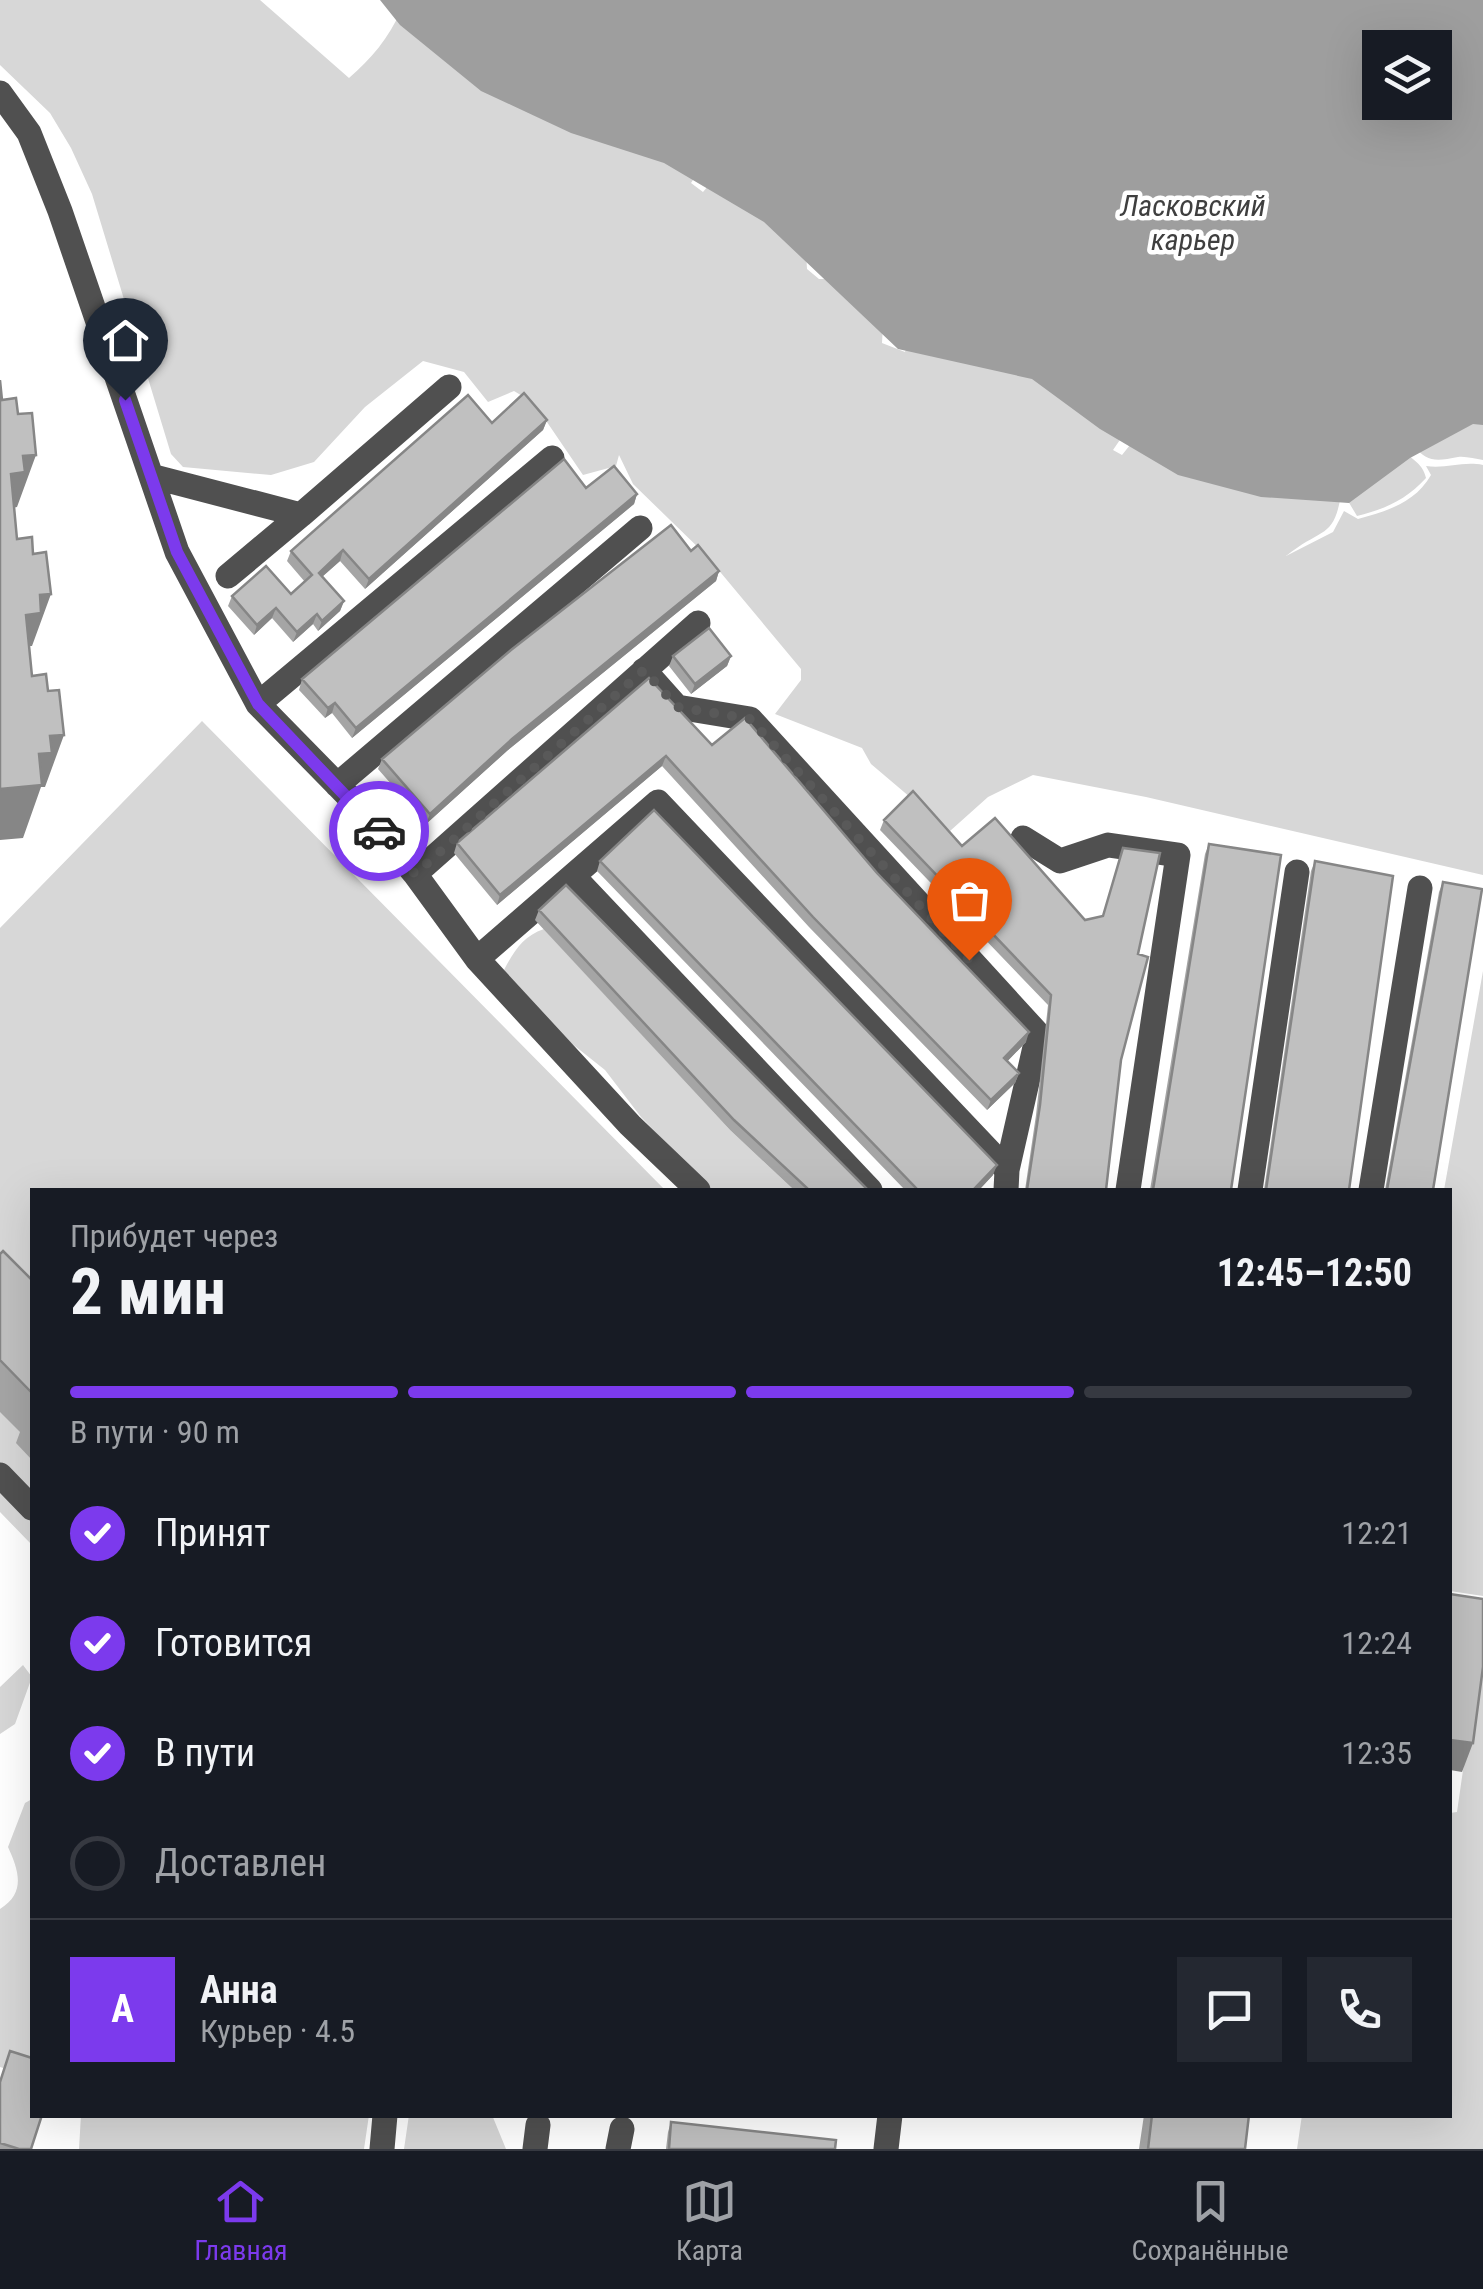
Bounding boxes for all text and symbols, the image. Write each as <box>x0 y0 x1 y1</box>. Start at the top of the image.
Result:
map controls <box>1362 30 1452 120</box>
button: layers <box>1362 30 1452 120</box>
water label: Ласковский карьер <box>1119 188 1266 257</box>
pin <box>83 298 168 401</box>
icon: home <box>98 313 153 368</box>
courier <box>329 781 429 881</box>
icon: car <box>352 804 407 859</box>
pin <box>927 858 1012 961</box>
icon: bag <box>942 873 997 928</box>
text: Прибудет через <box>70 1217 278 1255</box>
text: 12:45–12:50 <box>1217 1251 1412 1295</box>
text: 2 мин <box>70 1254 226 1330</box>
text: В пути · 90 m <box>70 1413 240 1451</box>
icon: check <box>70 1506 125 1561</box>
text: Принят <box>155 1511 271 1555</box>
text: 12:21 <box>1341 1514 1412 1552</box>
icon: check <box>70 1616 125 1671</box>
text: Готовится <box>155 1621 312 1665</box>
text: 12:24 <box>1341 1624 1412 1662</box>
icon: check <box>70 1726 125 1781</box>
text: В пути <box>155 1731 255 1775</box>
text: 12:35 <box>1341 1734 1412 1772</box>
text: Доставлен <box>155 1841 326 1885</box>
button: chat <box>1177 1957 1282 2062</box>
button: phone <box>1307 1957 1412 2062</box>
text: Анна <box>200 1968 278 2012</box>
text: А <box>111 1987 134 2031</box>
text: Курьер · 4.5 <box>200 2012 355 2050</box>
tab: Главная <box>194 2174 288 2267</box>
tab: Карта <box>676 2174 743 2267</box>
tab: Сохранённые <box>1132 2174 1289 2267</box>

